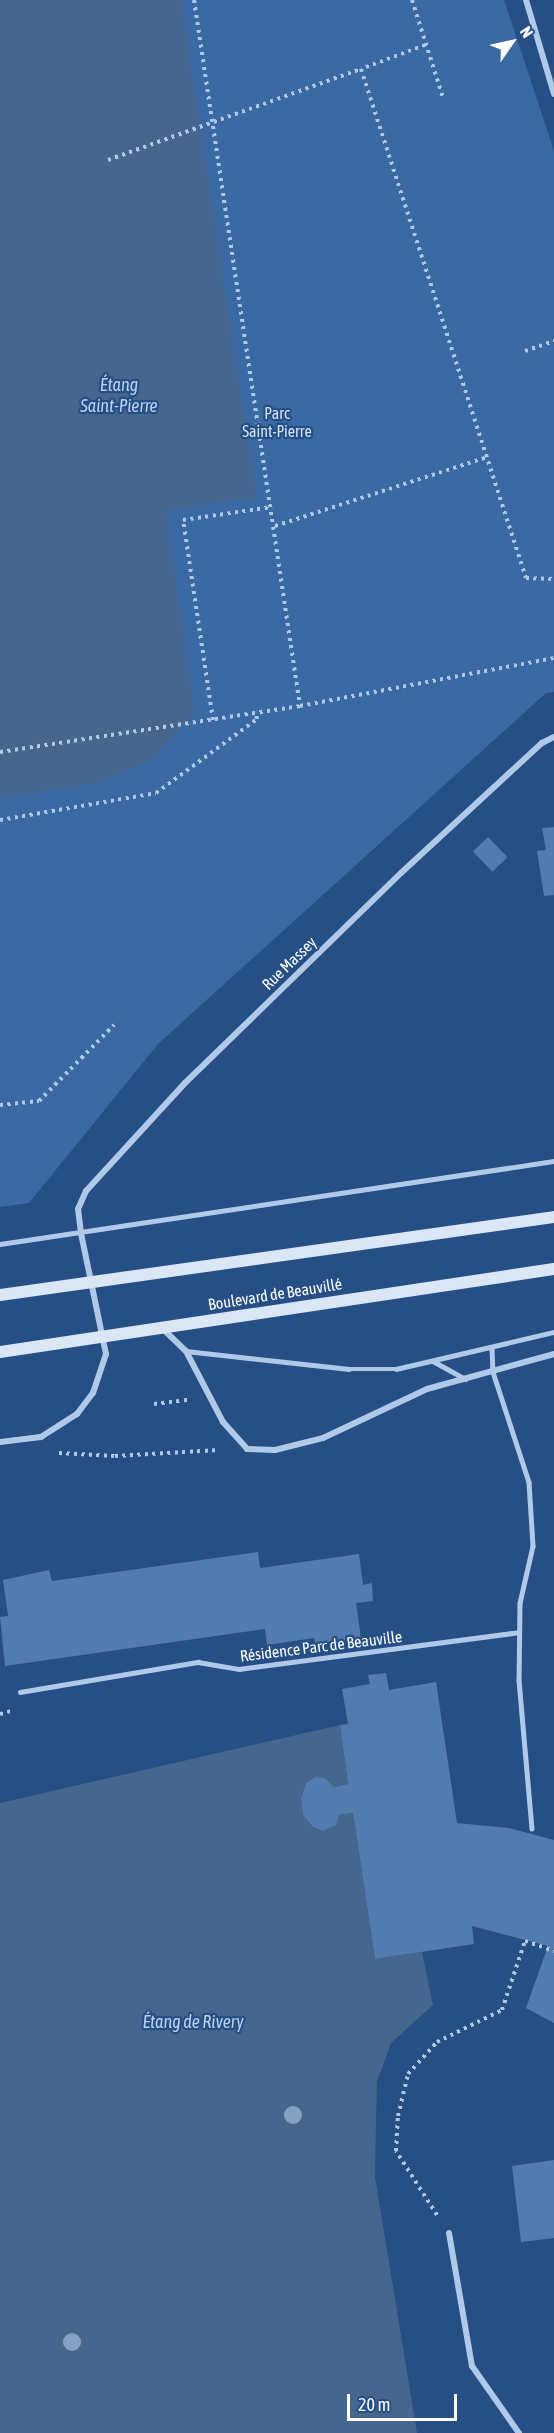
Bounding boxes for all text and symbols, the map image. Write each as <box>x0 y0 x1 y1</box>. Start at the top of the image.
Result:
north arrow <box>482 12 542 72</box>
text: N <box>517 23 537 41</box>
water label: Étang Saint-Pierre <box>80 375 158 418</box>
park label: Parc Saint-Pierre <box>242 403 312 441</box>
street label: Rue Massey <box>258 932 320 994</box>
street label: Boulevard de Beauvillé <box>207 1274 343 1314</box>
street label: Résidence Parc de Beauville <box>239 1627 403 1665</box>
water label: Étang de Rivery <box>142 2011 244 2033</box>
scale bar <box>350 2382 460 2420</box>
text: 20 m <box>358 2394 390 2415</box>

